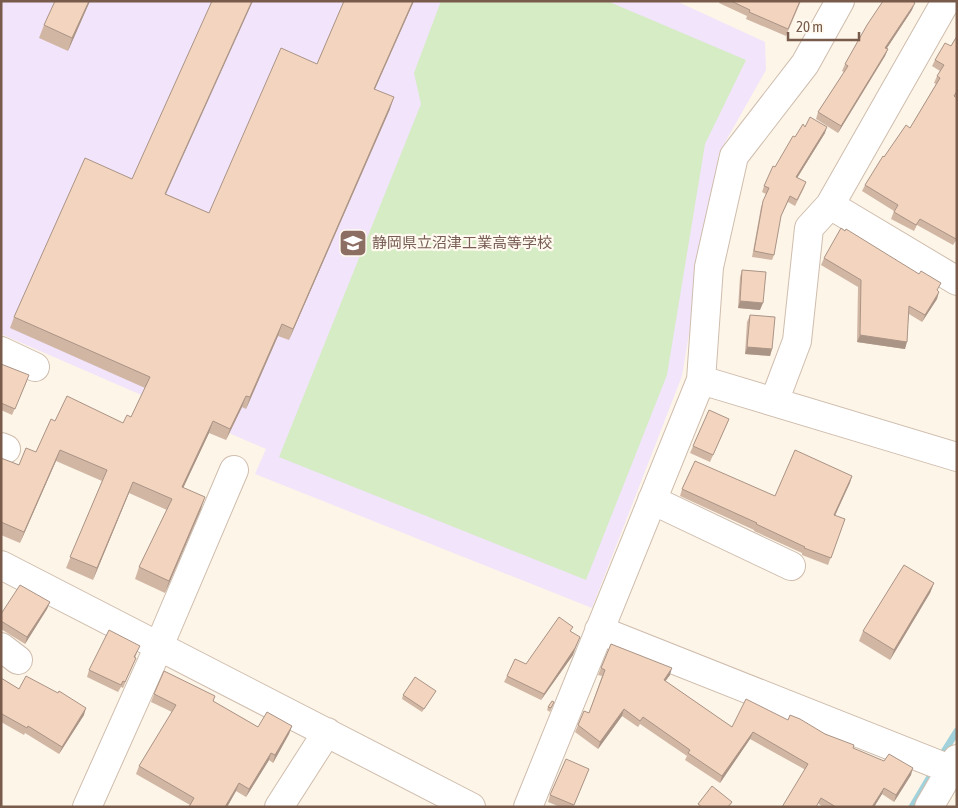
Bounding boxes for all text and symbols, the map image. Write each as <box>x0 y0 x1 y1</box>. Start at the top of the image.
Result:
scale bar <box>788 10 859 42</box>
text: 20 m <box>796 18 823 35</box>
school or university icon: 静岡県立沼津工業高等学校 <box>338 228 368 258</box>
place label: 静岡県立沼津工業高等学校 <box>372 234 552 251</box>

